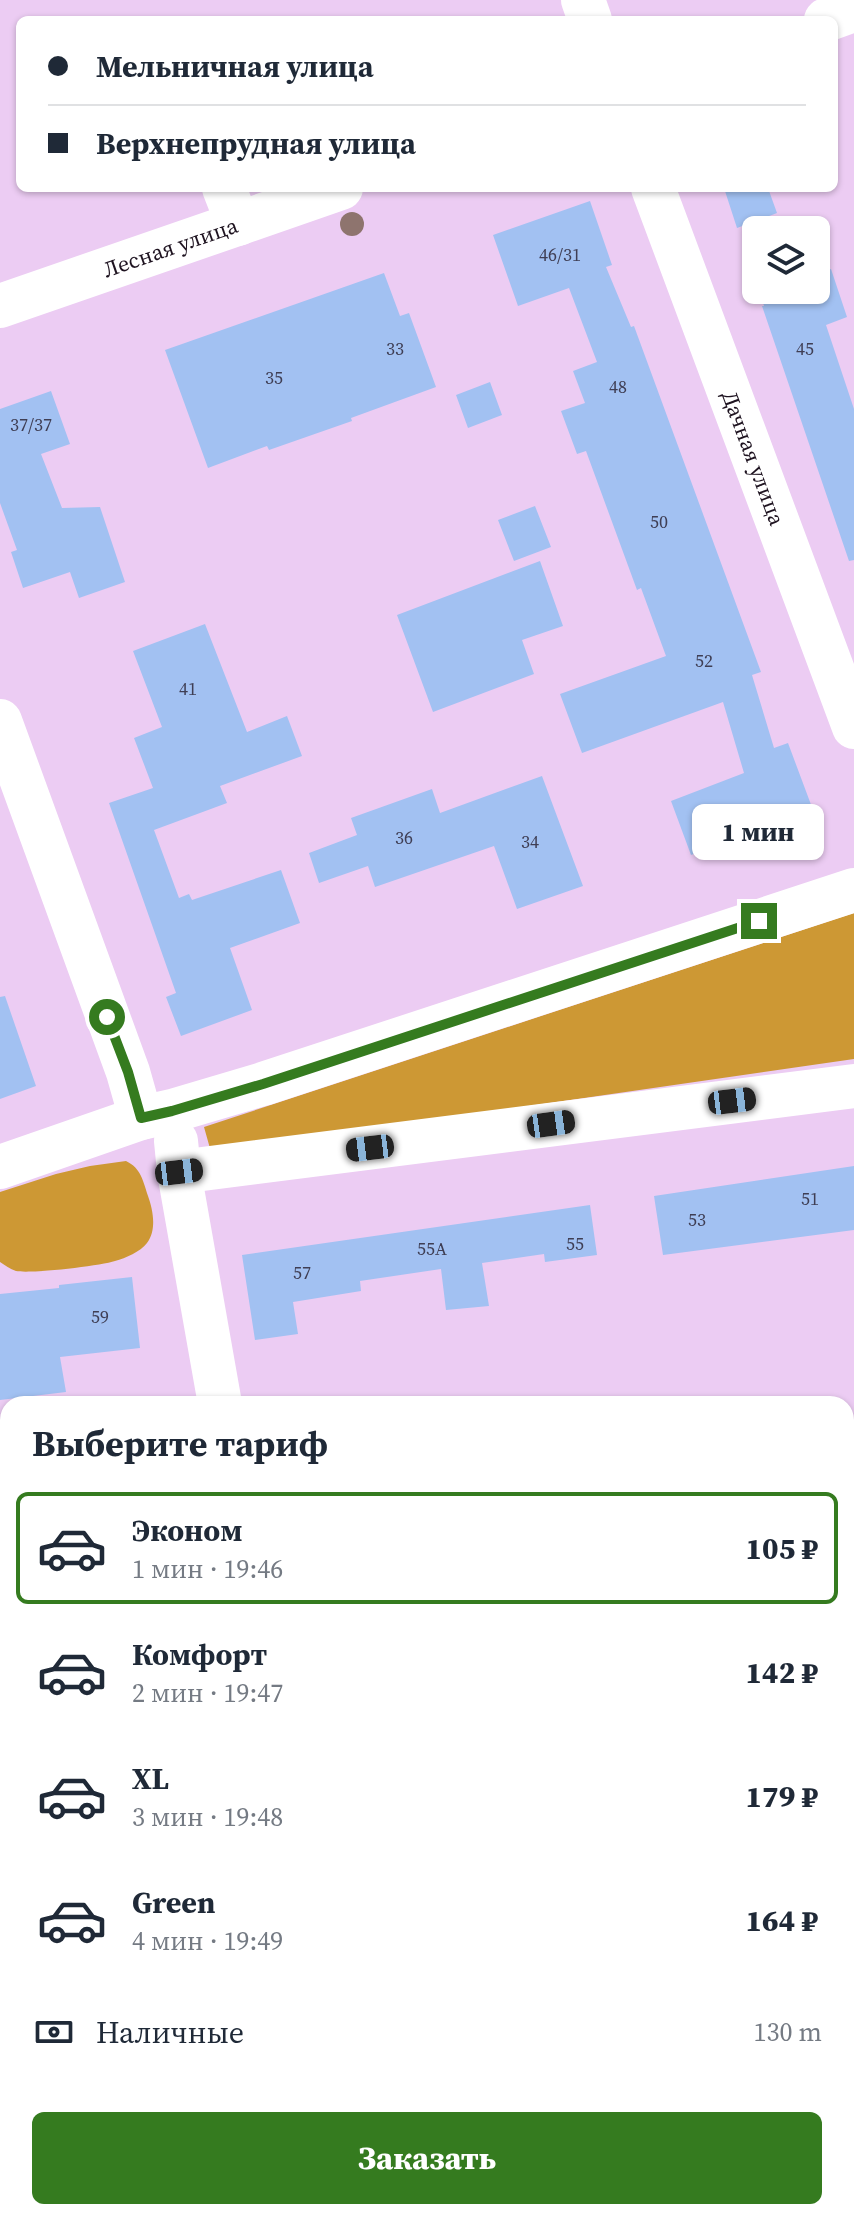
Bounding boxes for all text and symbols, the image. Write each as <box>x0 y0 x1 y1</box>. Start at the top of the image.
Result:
text: Мельничная улица <box>96 46 374 87</box>
text: Верхнепрудная улица <box>96 123 416 164</box>
street label: Лесная улица <box>99 210 242 284</box>
map controls <box>742 216 830 304</box>
button: layers <box>742 216 830 304</box>
house number: 46/31 <box>539 242 581 267</box>
house number: 33 <box>386 336 404 361</box>
house number: 45 <box>796 336 814 361</box>
house number: 35 <box>265 365 283 390</box>
house number: 48 <box>609 374 627 399</box>
street label: Дачная улица <box>715 386 793 530</box>
house number: 37/37 <box>10 412 52 437</box>
house number: 50 <box>650 509 668 534</box>
house number: 52 <box>695 648 713 673</box>
house number: 41 <box>179 676 197 701</box>
callout: 1 мин <box>693 805 825 861</box>
text: 1 мин <box>722 814 794 850</box>
house number: 36 <box>395 825 413 850</box>
house number: 34 <box>521 829 539 854</box>
route end <box>741 903 777 939</box>
route start <box>89 999 125 1035</box>
car <box>707 1086 757 1116</box>
car <box>526 1109 576 1139</box>
car <box>345 1133 395 1163</box>
car <box>154 1157 204 1187</box>
house number: 51 <box>801 1186 819 1211</box>
house number: 53 <box>688 1207 706 1232</box>
house number: 55 <box>566 1231 584 1256</box>
house number: 55А <box>417 1236 447 1261</box>
house number: 57 <box>293 1260 311 1285</box>
house number: 59 <box>91 1304 109 1329</box>
text: Выберите тариф <box>32 1419 328 1468</box>
text: Эконом <box>132 1510 243 1551</box>
icon: car <box>36 1512 108 1584</box>
text: 105 ₽ <box>746 1528 818 1569</box>
text: 1 мин · 19:46 <box>132 1551 283 1587</box>
text: Комфорт <box>132 1634 267 1675</box>
icon: car <box>36 1636 108 1708</box>
text: 142 ₽ <box>746 1652 818 1693</box>
text: 2 мин · 19:47 <box>132 1675 283 1711</box>
text: XL <box>132 1758 169 1799</box>
icon: car <box>36 1760 108 1832</box>
text: 179 ₽ <box>746 1776 818 1817</box>
text: 3 мин · 19:48 <box>132 1799 283 1835</box>
text: Green <box>132 1882 215 1923</box>
icon: car <box>36 1884 108 1956</box>
text: 164 ₽ <box>746 1900 818 1941</box>
text: 4 мин · 19:49 <box>132 1923 283 1959</box>
icon: cash <box>32 2010 76 2054</box>
text: Наличные <box>96 2012 244 2053</box>
text: 130 m <box>754 2014 822 2050</box>
button: Заказать <box>32 2112 822 2204</box>

